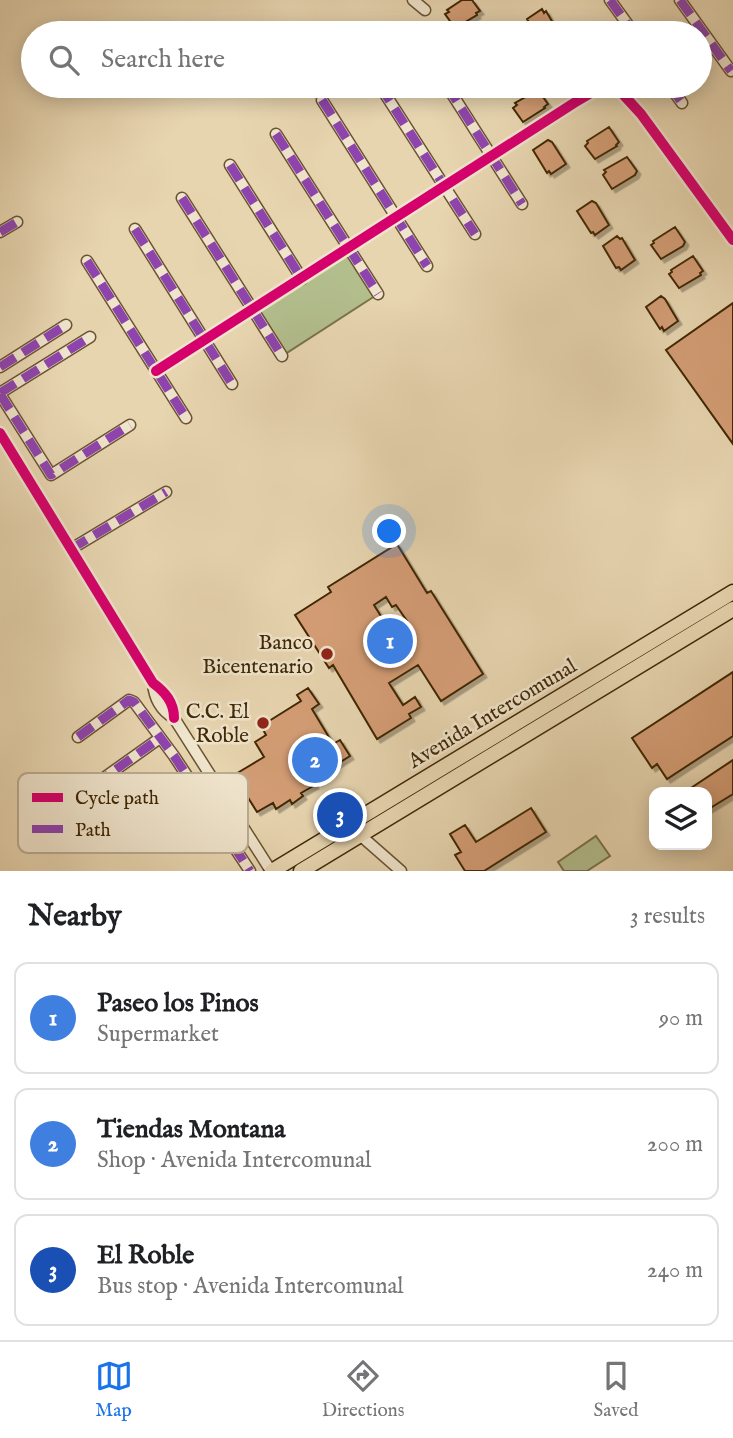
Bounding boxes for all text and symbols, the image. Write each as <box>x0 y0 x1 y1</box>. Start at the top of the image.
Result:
search box <box>21 21 712 98</box>
icon: search <box>45 41 83 79</box>
text: Search here <box>101 43 225 76</box>
your location <box>372 514 406 548</box>
pin: 1 <box>367 615 413 667</box>
place label: Banco Bicentenario <box>202 630 313 681</box>
marker: Banco Bicentenario <box>319 646 335 662</box>
street label: Avenida Intercomunal <box>403 653 582 776</box>
place label: C.C. El Roble <box>186 699 249 750</box>
marker: C.C. El Roble <box>255 715 271 731</box>
pin: 2 <box>292 734 338 786</box>
legend <box>18 773 248 853</box>
text: Cycle path <box>75 787 159 811</box>
map controls <box>649 787 712 850</box>
button: layers <box>649 787 712 850</box>
pin: 3 <box>317 789 363 841</box>
text: Path <box>75 819 111 843</box>
text: Nearby <box>28 898 121 936</box>
text: 3 results <box>630 902 705 931</box>
text: Paseo los Pinos <box>97 987 259 1020</box>
text: 1 <box>49 1004 57 1033</box>
text: 90 m <box>659 1004 703 1033</box>
text: Supermarket <box>97 1020 219 1049</box>
text: Tiendas Montana <box>97 1113 286 1146</box>
text: 2 <box>48 1130 58 1159</box>
text: 200 m <box>647 1130 703 1159</box>
text: Shop · Avenida Intercomunal <box>97 1146 371 1175</box>
text: El Roble <box>97 1239 194 1272</box>
text: 3 <box>49 1256 57 1285</box>
text: 240 m <box>647 1256 703 1285</box>
text: Bus stop · Avenida Intercomunal <box>97 1272 404 1301</box>
tab: Map <box>95 1357 133 1423</box>
tab: Directions <box>322 1357 404 1423</box>
tab: Saved <box>593 1357 638 1423</box>

